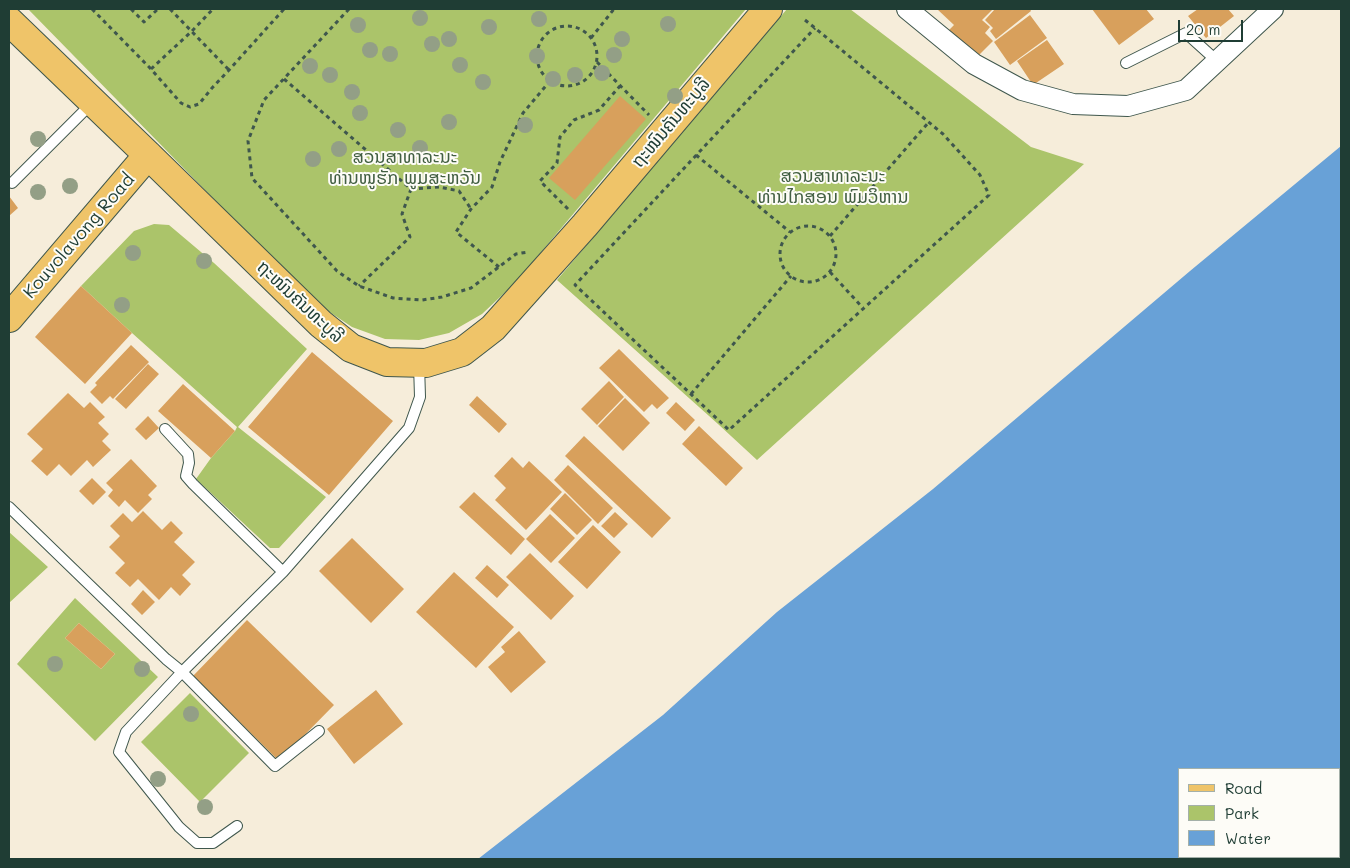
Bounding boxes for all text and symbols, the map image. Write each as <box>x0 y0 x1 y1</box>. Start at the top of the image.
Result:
scale bar <box>1180 10 1245 42</box>
text: 20 m <box>1186 19 1220 39</box>
street label: ຖະໜົນຄັນທະບູລີ <box>627 74 715 172</box>
park label: ສວນສາທາລະນະ ທ່ານໜູຮັກ ພູມສະຫວັນ <box>329 146 481 188</box>
park label: ສວນສາທາລະນະ ທ່ານໄກສອນ ພົມວິຫານ <box>758 165 908 208</box>
street label: Kouvolavong Road <box>19 169 139 303</box>
street label: ຖະໜົນຄັນທະບູລີ <box>252 256 348 348</box>
legend <box>1178 768 1340 858</box>
text: Road <box>1225 778 1262 798</box>
text: Park <box>1225 803 1259 823</box>
text: Water <box>1225 828 1271 848</box>

